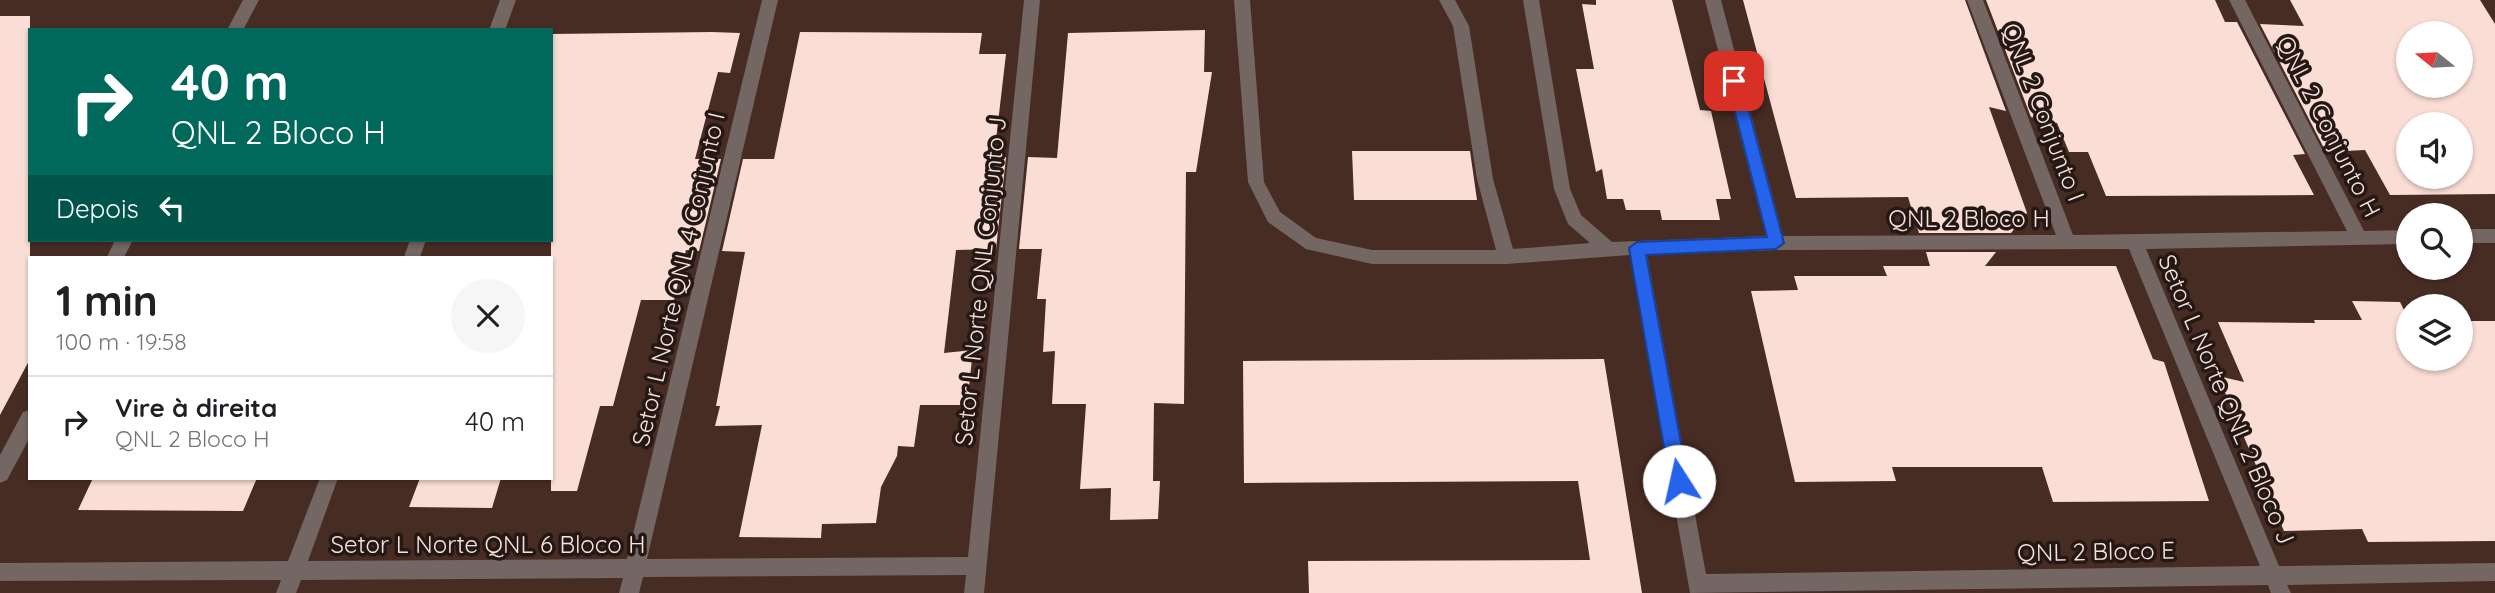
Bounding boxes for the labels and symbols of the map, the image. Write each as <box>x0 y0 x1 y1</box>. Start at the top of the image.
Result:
street label: QNL 2 Conjunto I <box>1996 19 2092 205</box>
north arrow <box>2396 21 2473 98</box>
street label: QNL 2 Conjunto H <box>2270 30 2388 222</box>
pin <box>1704 51 1764 111</box>
street label: Setor L Norte QNL 4 Conjunto I <box>625 109 731 449</box>
street label: Setor L Norte QNL Conjunto J <box>948 115 1012 447</box>
street label: QNL 2 Bloco H <box>1888 203 2050 233</box>
street label: Setor L Norte QNL 2 Bloco J <box>2152 250 2302 548</box>
position arrow <box>1642 444 1716 518</box>
street label: Setor L Norte QNL 6 Bloco H <box>331 529 645 559</box>
street label: QNL 2 Bloco E <box>2017 535 2175 567</box>

